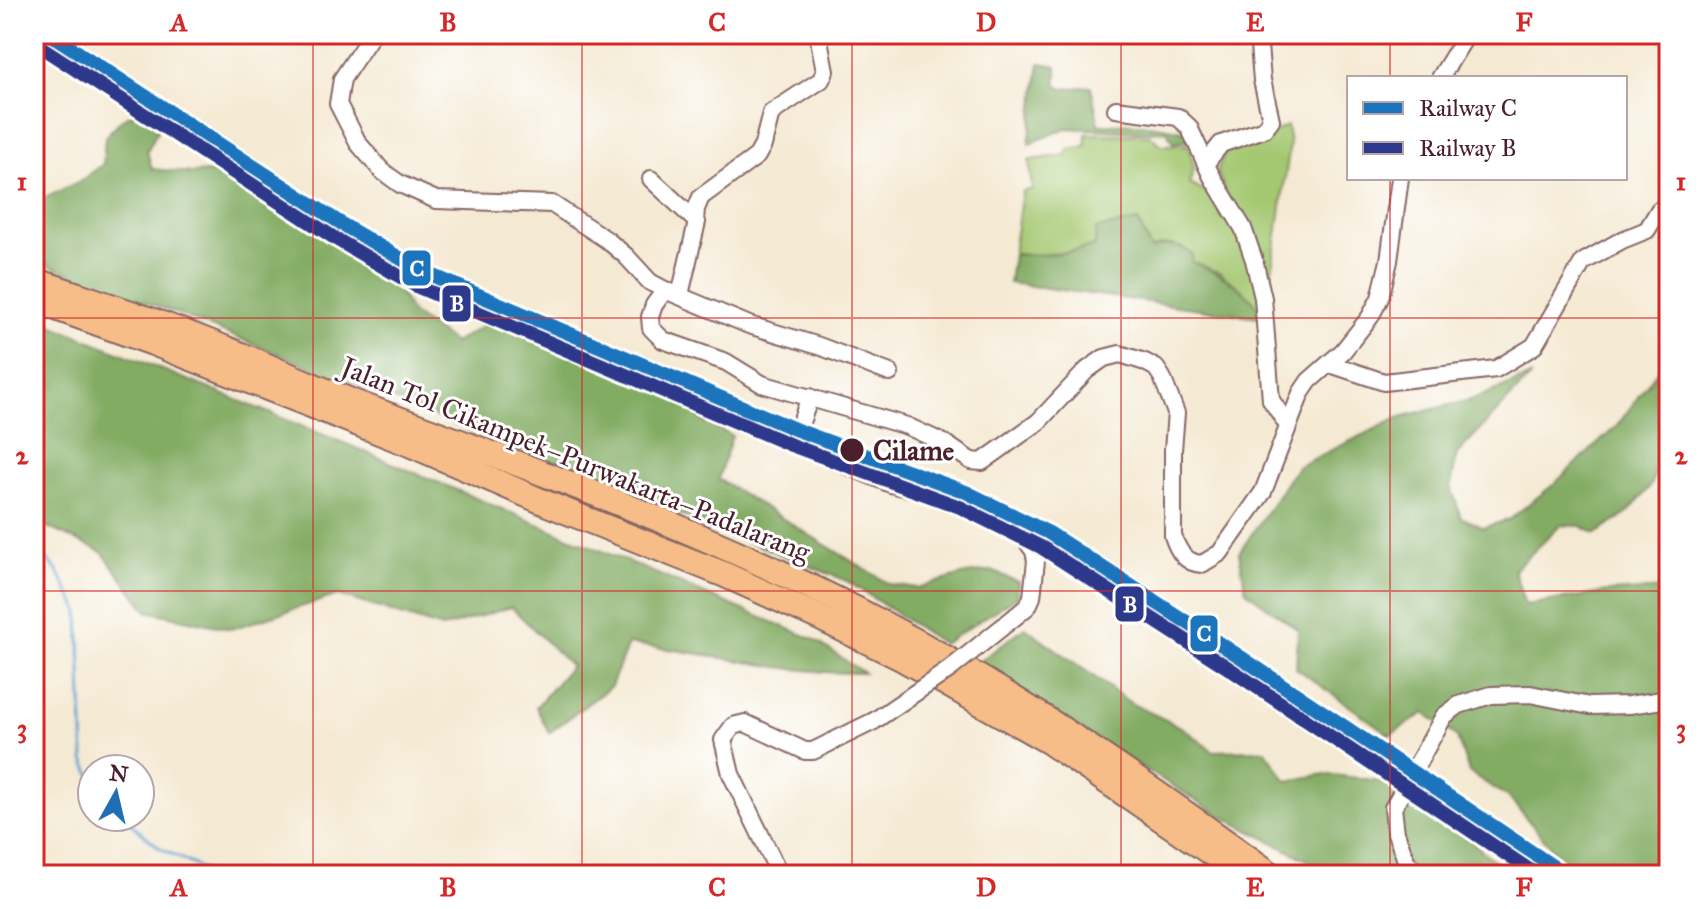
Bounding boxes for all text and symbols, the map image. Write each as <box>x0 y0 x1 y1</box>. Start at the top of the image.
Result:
text: A <box>168 6 188 38</box>
text: B <box>439 6 457 38</box>
text: C <box>708 6 726 38</box>
text: D <box>976 6 996 38</box>
text: E <box>1246 6 1265 38</box>
text: F <box>1516 6 1533 38</box>
legend <box>1347 76 1627 180</box>
text: Railway C <box>1419 93 1517 123</box>
text: Railway B <box>1419 133 1517 163</box>
text: 1 <box>17 165 27 197</box>
text: 1 <box>1676 165 1686 197</box>
line badge: C <box>401 249 432 287</box>
text: C <box>410 255 425 282</box>
line badge: B <box>441 284 472 323</box>
text: B <box>450 290 464 317</box>
street label: Jalan Tol Cikampek–Purwakarta–Padalarang <box>333 348 816 570</box>
place label: Cilame <box>873 433 955 468</box>
marker: Cilame <box>838 436 866 464</box>
text: 2 <box>16 439 30 471</box>
text: 2 <box>1675 439 1689 471</box>
line badge: B <box>1114 585 1145 623</box>
text: B <box>1123 591 1137 618</box>
line badge: C <box>1189 614 1219 653</box>
text: C <box>1197 620 1212 647</box>
text: 3 <box>17 712 27 744</box>
text: 3 <box>1676 712 1686 744</box>
north arrow <box>76 753 156 833</box>
text: N <box>108 759 130 788</box>
text: A <box>168 871 188 903</box>
text: B <box>439 871 457 903</box>
text: C <box>708 871 726 903</box>
text: D <box>976 871 996 903</box>
text: E <box>1246 871 1265 903</box>
text: F <box>1516 871 1533 903</box>

